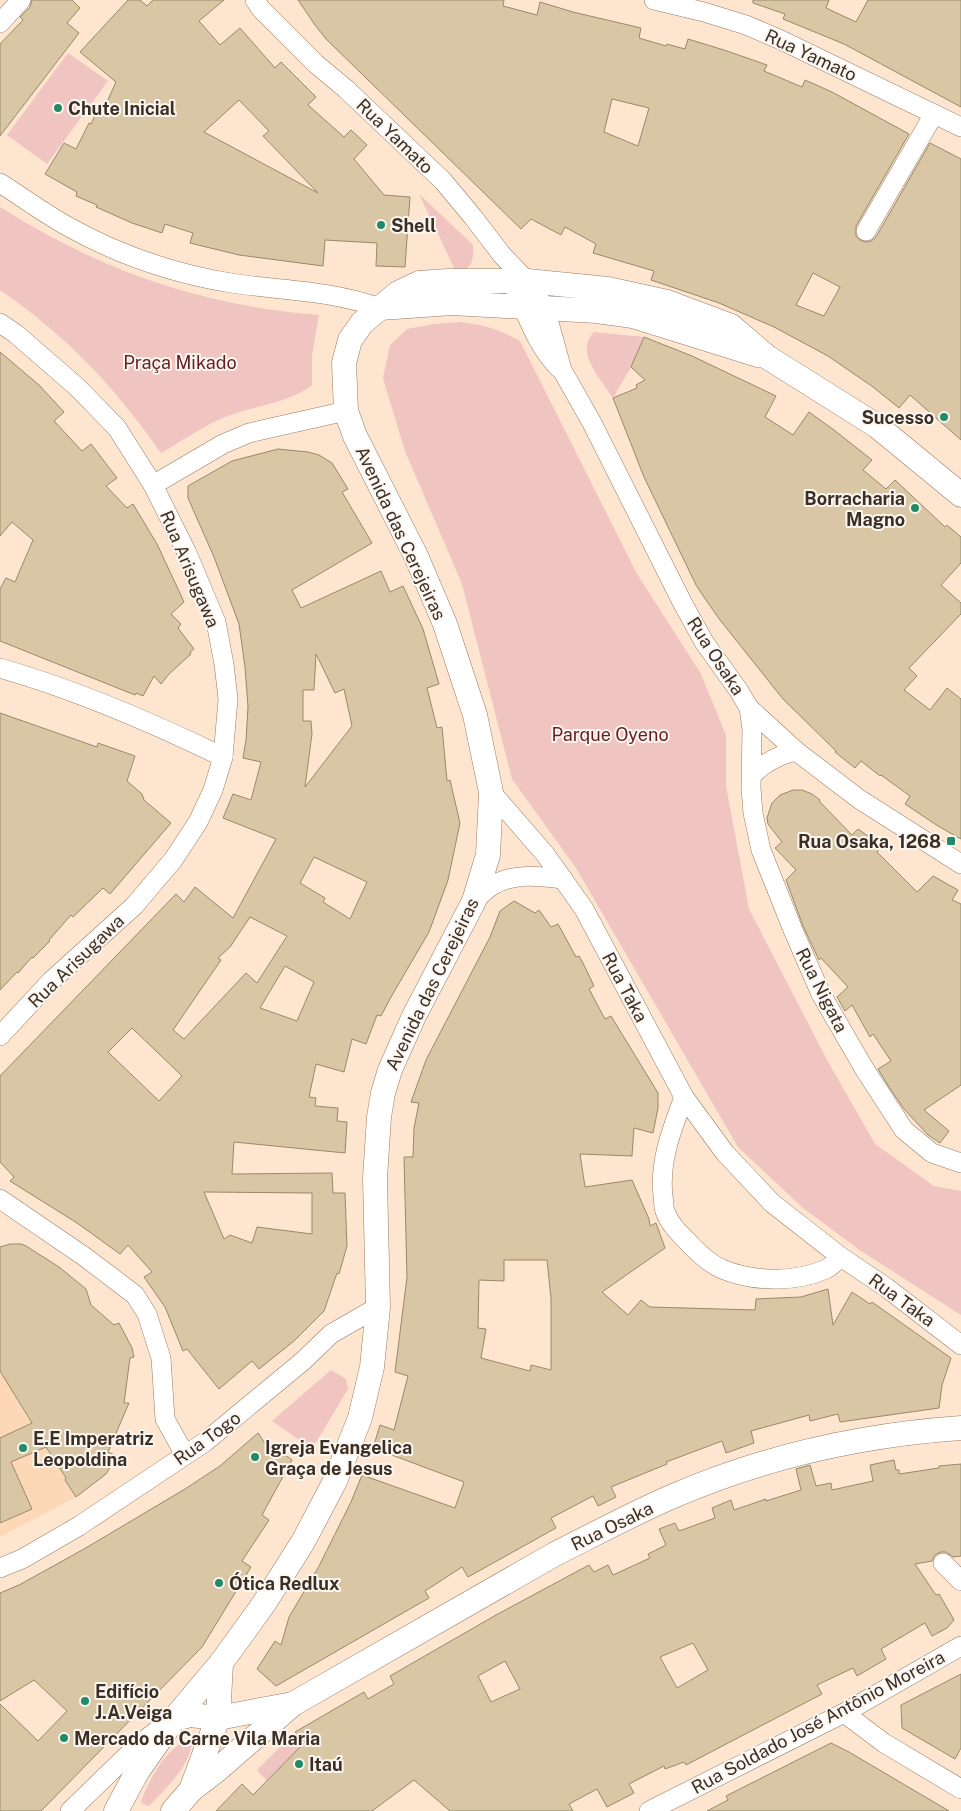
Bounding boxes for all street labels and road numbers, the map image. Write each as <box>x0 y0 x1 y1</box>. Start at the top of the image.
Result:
street label: Rua Yamato <box>762 25 860 85</box>
street label: Rua Yamato <box>352 94 438 178</box>
street label: Avenida das Cerejeiras <box>351 443 451 623</box>
street label: Rua Arisugawa <box>156 507 224 631</box>
street label: Rua Osaka <box>683 613 749 699</box>
street label: Avenida das Cerejeiras <box>381 894 483 1074</box>
street label: Rua Arisugawa <box>24 910 128 1012</box>
street label: Rua Nigata <box>792 944 852 1036</box>
street label: Rua Taka <box>598 948 652 1026</box>
street label: Rua Taka <box>865 1269 939 1331</box>
street label: Rua Togo <box>169 1407 245 1469</box>
street label: Rua Osaka <box>567 1497 657 1555</box>
street label: Rua Soldado José Antônio Moreira <box>688 1646 948 1798</box>

